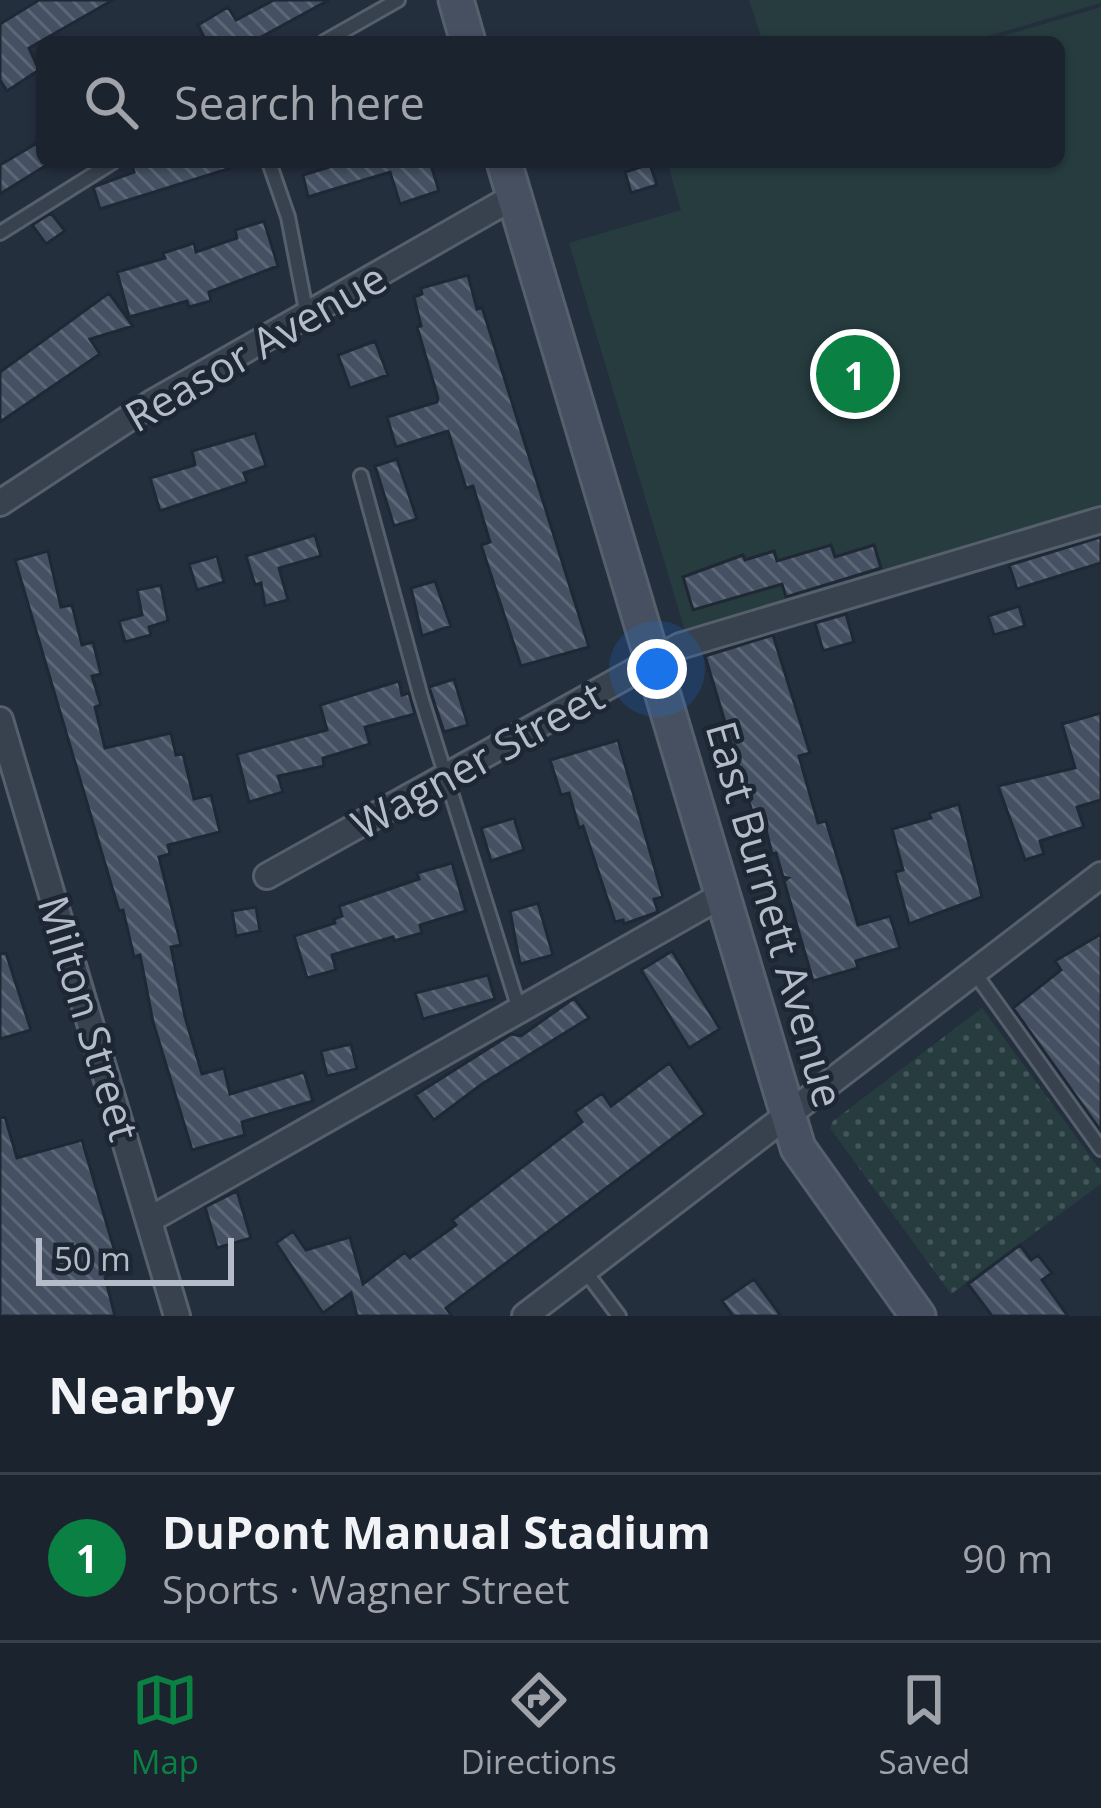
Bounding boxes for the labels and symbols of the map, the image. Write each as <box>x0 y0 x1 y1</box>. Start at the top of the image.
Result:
street label: Reasor Avenue <box>114 248 396 444</box>
pin: 1 <box>816 329 894 419</box>
your location <box>627 639 687 699</box>
street label: Wagner Street <box>341 666 613 852</box>
street label: East Burnett Avenue <box>694 714 858 1114</box>
street label: Milton Street <box>26 889 154 1147</box>
scale bar <box>36 1232 234 1285</box>

